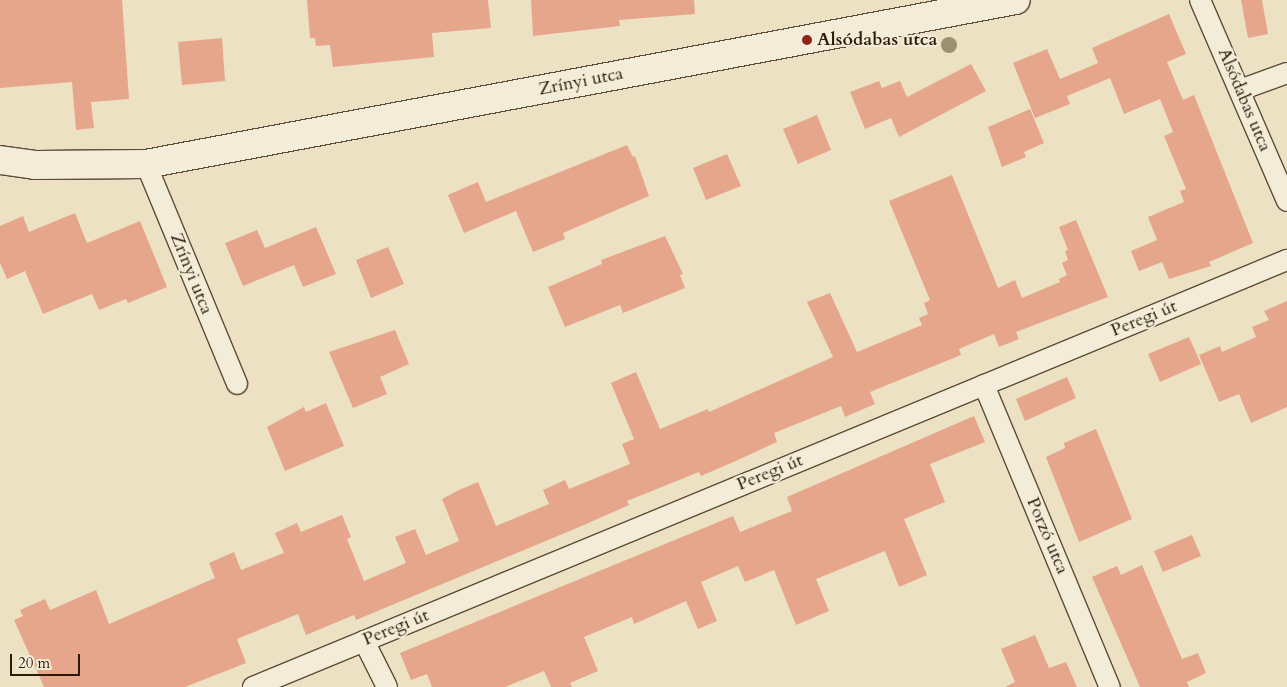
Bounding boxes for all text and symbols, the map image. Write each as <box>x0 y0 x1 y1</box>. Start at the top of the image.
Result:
place label: Alsódabas utca <box>817 29 937 51</box>
marker: Alsódabas utca <box>801 34 813 46</box>
street label: Alsódabas utca <box>1213 45 1275 155</box>
street label: Zrínyi utca <box>537 63 625 101</box>
street label: Zrínyi utca <box>165 230 217 318</box>
street label: Peregi út <box>1108 296 1180 342</box>
street label: Peregi út <box>734 450 806 496</box>
street label: Porzó utca <box>1021 494 1073 578</box>
street label: Peregi út <box>360 605 432 651</box>
scale bar <box>12 644 82 676</box>
text: 20 m <box>18 653 50 673</box>

